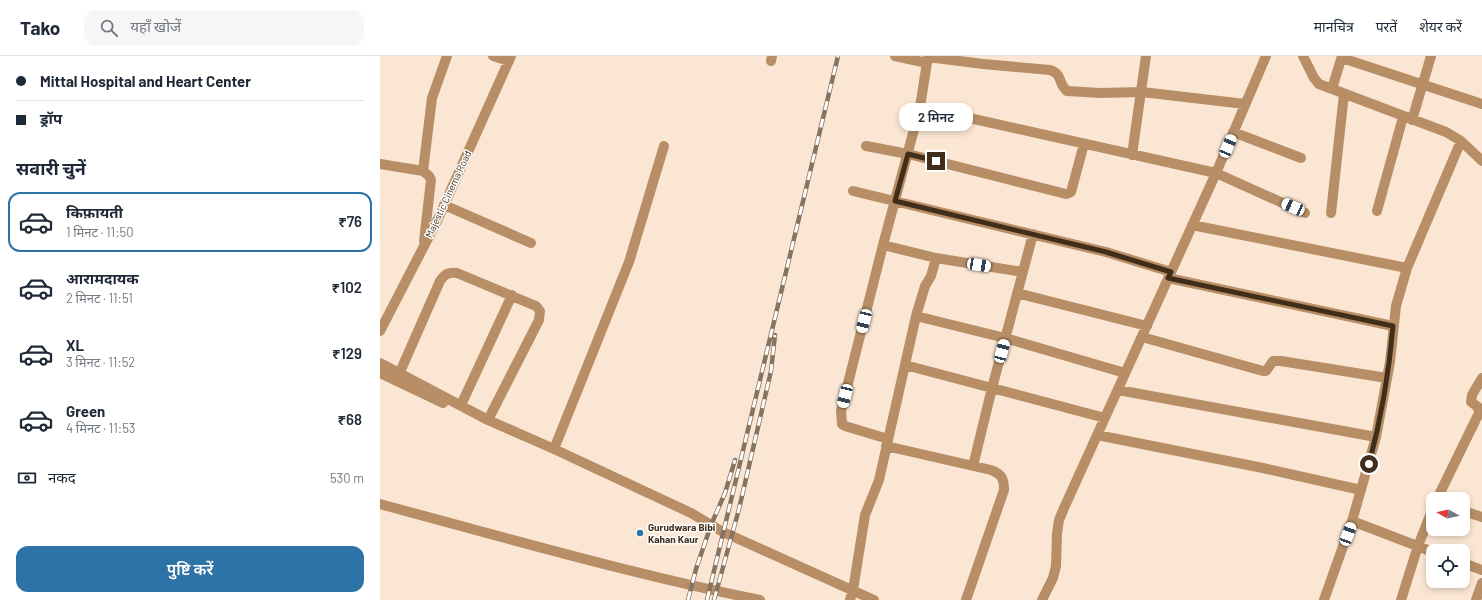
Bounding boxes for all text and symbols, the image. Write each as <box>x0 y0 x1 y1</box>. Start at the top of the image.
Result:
search box <box>84 10 364 46</box>
text: Tako <box>20 16 60 39</box>
icon: search <box>98 17 120 39</box>
text: यहाँ खोजें <box>130 17 181 35</box>
text: मानचित्र <box>1314 18 1354 35</box>
text: परतें <box>1376 18 1397 35</box>
text: शेयर करें <box>1419 18 1462 35</box>
text: Mittal Hospital and Heart Center <box>40 72 251 90</box>
callout: 2 मिनट <box>899 103 973 131</box>
text: ड्रॉप <box>40 109 62 127</box>
text: 2 मिनट <box>918 109 954 125</box>
car <box>1218 133 1238 159</box>
street label: Majestic Cinema Road <box>423 148 473 240</box>
route end <box>927 152 945 170</box>
text: सवारी चुनें <box>16 157 86 179</box>
car <box>1280 197 1306 217</box>
text: किफ़ायती <box>66 203 123 221</box>
icon: car <box>18 204 54 240</box>
text: ₹76 <box>338 212 362 230</box>
text: 1 मिनट · 11:50 <box>66 224 134 240</box>
car <box>966 257 992 273</box>
text: आरामदायक <box>66 269 139 287</box>
icon: car <box>18 270 54 306</box>
text: ₹102 <box>331 278 362 296</box>
text: 2 मिनट · 11:51 <box>66 290 133 306</box>
car <box>855 308 873 334</box>
icon: car <box>18 336 54 372</box>
text: XL <box>66 336 84 354</box>
car <box>993 338 1011 364</box>
text: ₹129 <box>332 344 362 362</box>
text: 3 मिनट · 11:52 <box>66 354 135 370</box>
car <box>836 383 854 409</box>
icon: car <box>18 402 54 438</box>
text: Green <box>66 402 105 420</box>
text: ₹68 <box>338 410 362 428</box>
text: 4 मिनट · 11:53 <box>66 420 136 436</box>
route start <box>1360 455 1378 473</box>
icon: cash <box>16 467 38 489</box>
text: नकद <box>48 468 76 486</box>
text: 530 m <box>330 470 364 486</box>
north arrow <box>1426 492 1470 536</box>
map controls <box>1426 492 1470 588</box>
place label: Gurudwara Bibi Kahan Kaur <box>648 521 716 545</box>
car <box>1338 521 1358 547</box>
marker: Gurudwara Bibi Kahan Kaur <box>635 528 645 538</box>
button: locate <box>1426 544 1470 588</box>
button: पुष्टि करें <box>16 546 364 592</box>

